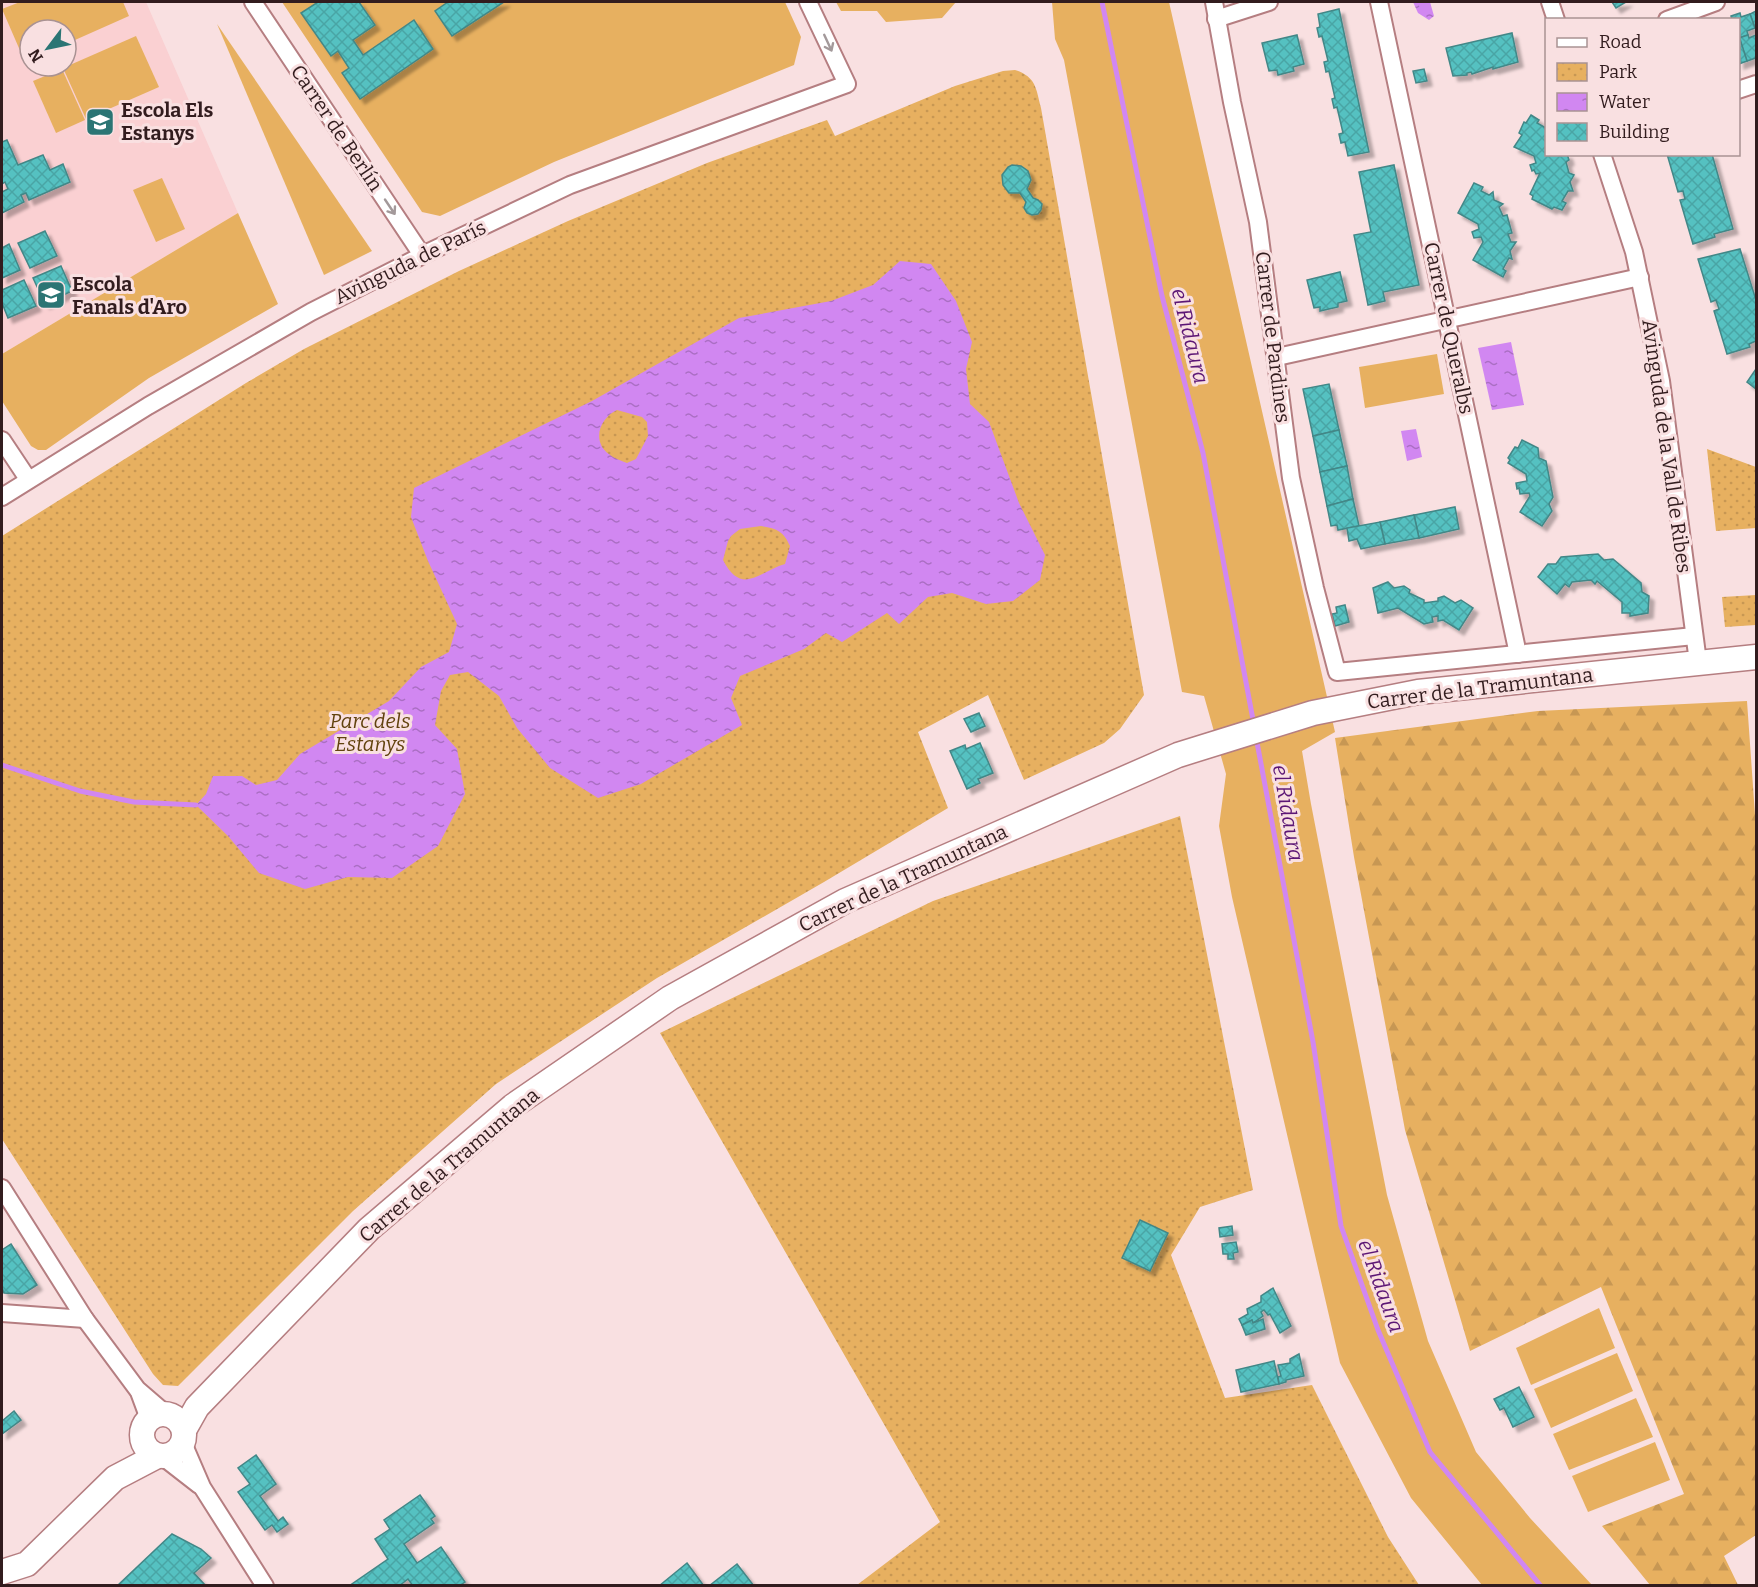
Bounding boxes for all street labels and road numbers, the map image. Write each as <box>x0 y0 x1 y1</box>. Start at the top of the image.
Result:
street label: Carrer de Berlín <box>286 60 388 196</box>
street label: Avinguda de París <box>330 215 490 309</box>
street label: Carrer de Queralbs <box>1419 240 1479 416</box>
street label: Carrer de Pardines <box>1251 250 1295 424</box>
street label: Avinguda de la Vall de Ribes <box>1637 318 1697 574</box>
street label: Carrer de la Tramuntana <box>1366 662 1594 714</box>
street label: Carrer de la Tramuntana <box>795 819 1011 937</box>
street label: Carrer de la Tramuntana <box>354 1083 544 1247</box>

